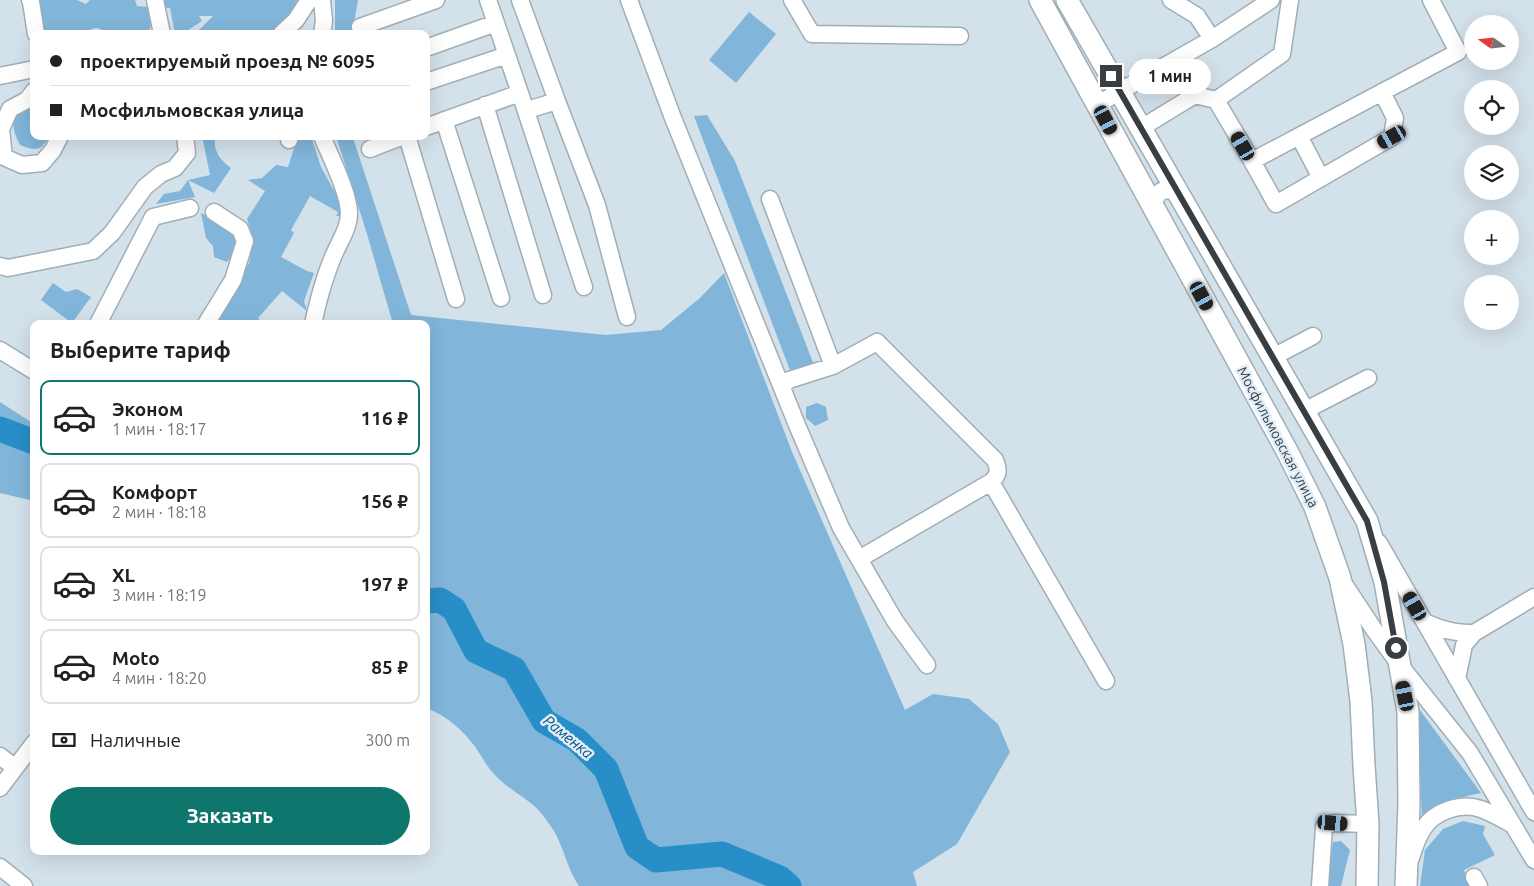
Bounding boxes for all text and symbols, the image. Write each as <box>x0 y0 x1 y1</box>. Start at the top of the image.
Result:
north arrow <box>1464 15 1519 70</box>
map controls <box>1464 15 1519 330</box>
text: проектируемый проезд № 6095 <box>80 50 375 72</box>
callout: 1 мин <box>1128 58 1211 94</box>
route end <box>1100 65 1122 87</box>
text: 1 мин <box>1148 67 1192 85</box>
button: locate <box>1464 80 1519 135</box>
text: Мосфильмовская улица <box>80 99 304 121</box>
car <box>1092 103 1119 137</box>
car <box>1375 123 1408 151</box>
car <box>1229 129 1256 163</box>
button: layers <box>1464 145 1519 200</box>
button: + <box>1464 210 1519 265</box>
button: − <box>1464 275 1519 330</box>
car <box>1188 279 1215 313</box>
text: Выберите тариф <box>50 337 231 362</box>
street label: Мосфильмовская улица <box>1234 364 1322 510</box>
icon: car <box>52 395 97 440</box>
text: Эконом <box>112 398 183 420</box>
text: 116 ₽ <box>361 407 408 429</box>
text: 1 мин · 18:17 <box>112 420 206 438</box>
icon: car <box>52 478 97 523</box>
text: Комфорт <box>112 481 197 503</box>
text: 156 ₽ <box>361 490 408 512</box>
text: 2 мин · 18:18 <box>112 503 206 521</box>
icon: car <box>52 561 97 606</box>
text: XL <box>112 564 135 586</box>
text: 197 ₽ <box>361 573 408 595</box>
text: 3 мин · 18:19 <box>112 586 206 604</box>
car <box>1401 589 1428 623</box>
route start <box>1385 637 1407 659</box>
icon: car <box>52 644 97 689</box>
text: Moto <box>112 647 160 669</box>
text: 85 ₽ <box>371 656 408 678</box>
text: 4 мин · 18:20 <box>112 669 206 687</box>
car <box>1394 680 1415 712</box>
water label: Раменка <box>540 712 596 762</box>
icon: cash <box>50 726 78 754</box>
text: Наличные <box>90 729 181 751</box>
text: 300 m <box>365 731 410 749</box>
button: Заказать <box>50 787 410 845</box>
car <box>1317 814 1348 832</box>

